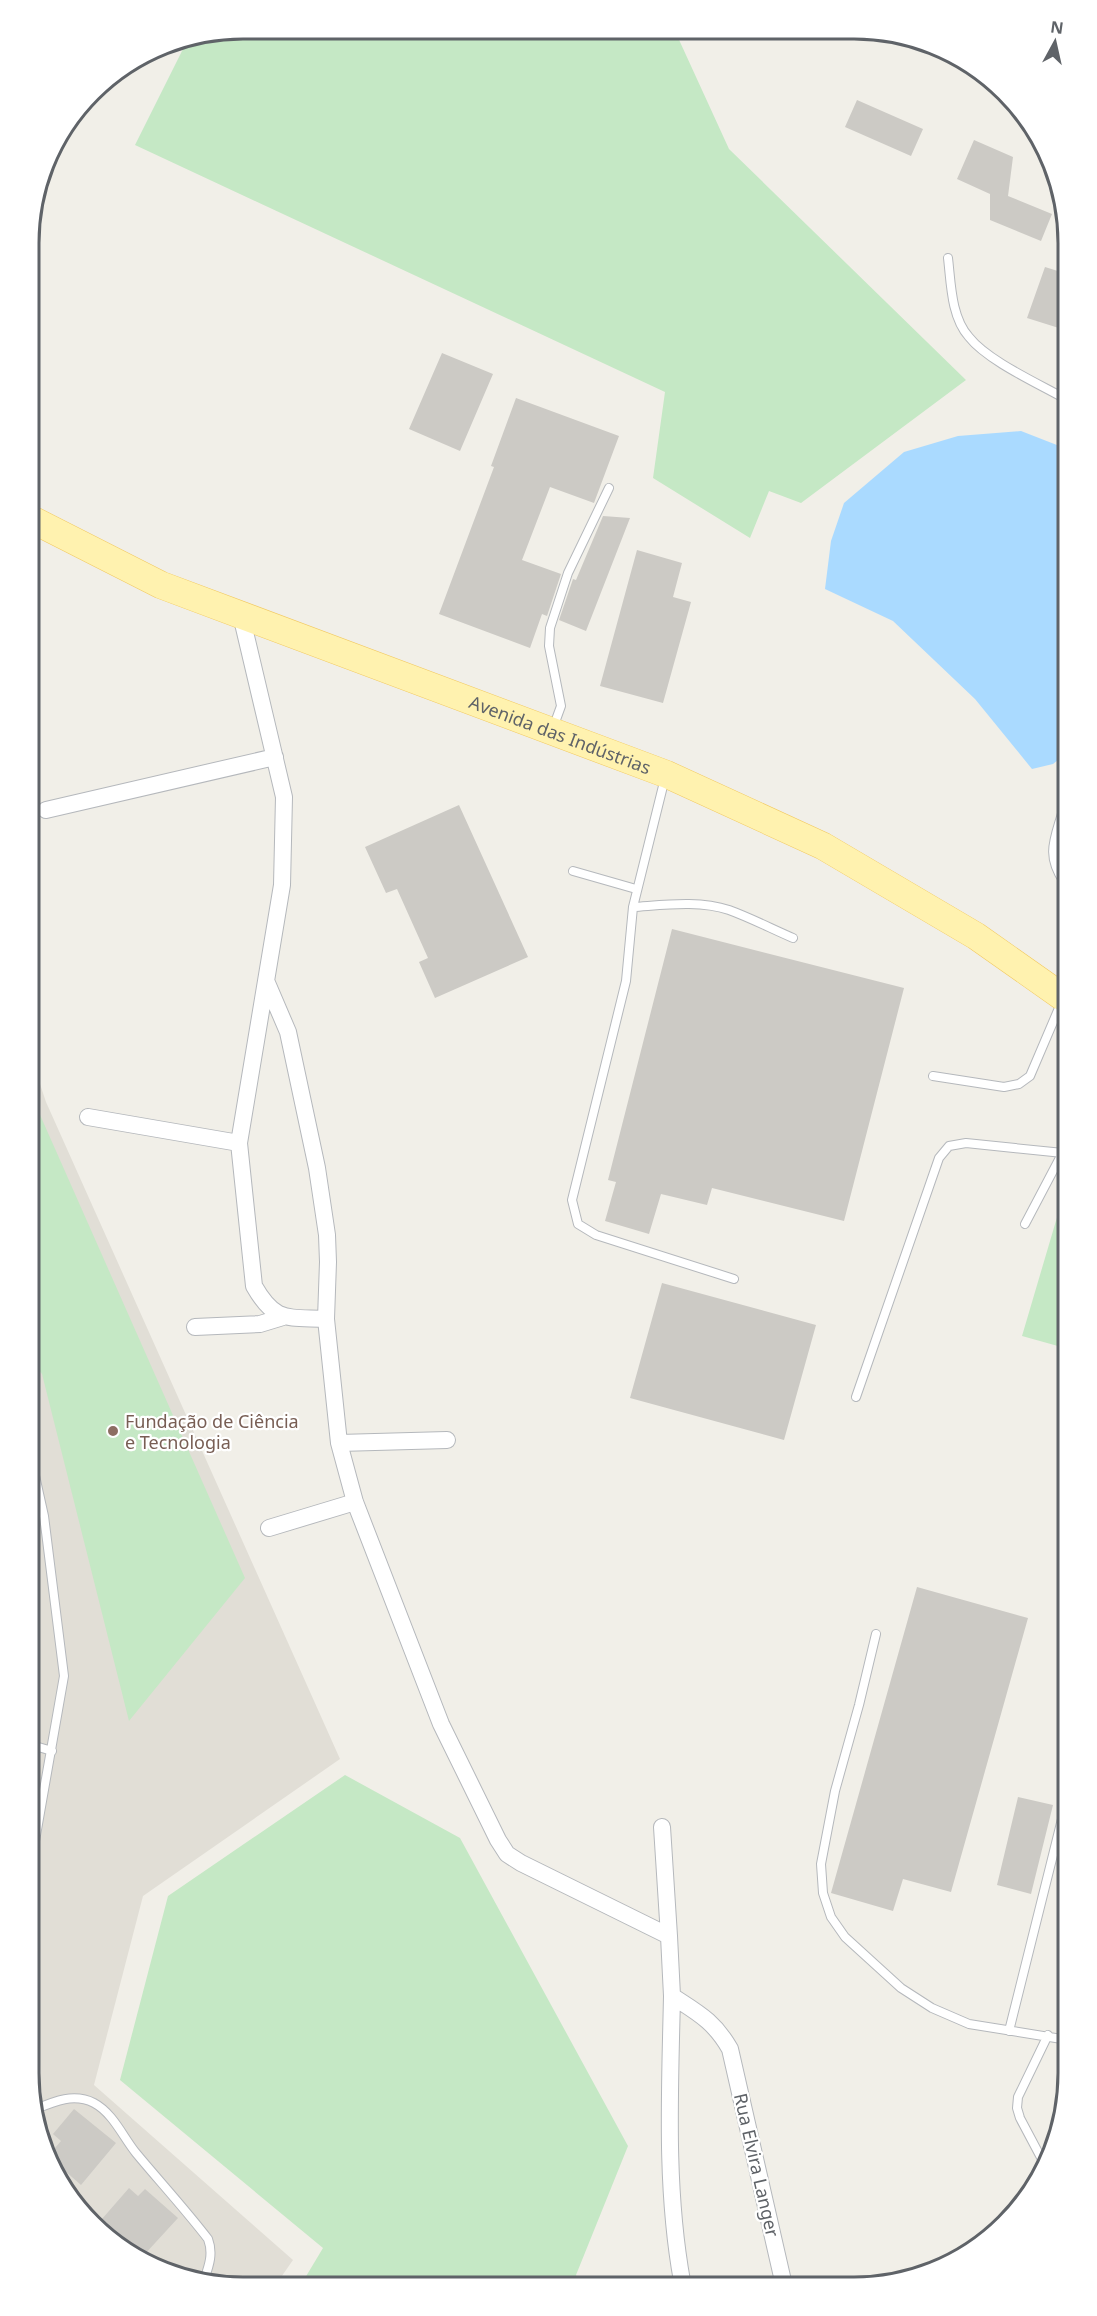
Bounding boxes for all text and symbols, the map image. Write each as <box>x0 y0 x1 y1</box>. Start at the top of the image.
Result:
north arrow <box>1025 12 1085 72</box>
text: N <box>1049 15 1065 39</box>
street label: Avenida das Indústrias <box>466 689 654 779</box>
place label: Fundação de Ciência e Tecnologia <box>125 1409 299 1454</box>
marker: Fundação de Ciência e Tecnologia <box>106 1424 120 1438</box>
street label: Rua Elvira Langer <box>729 2091 785 2240</box>

